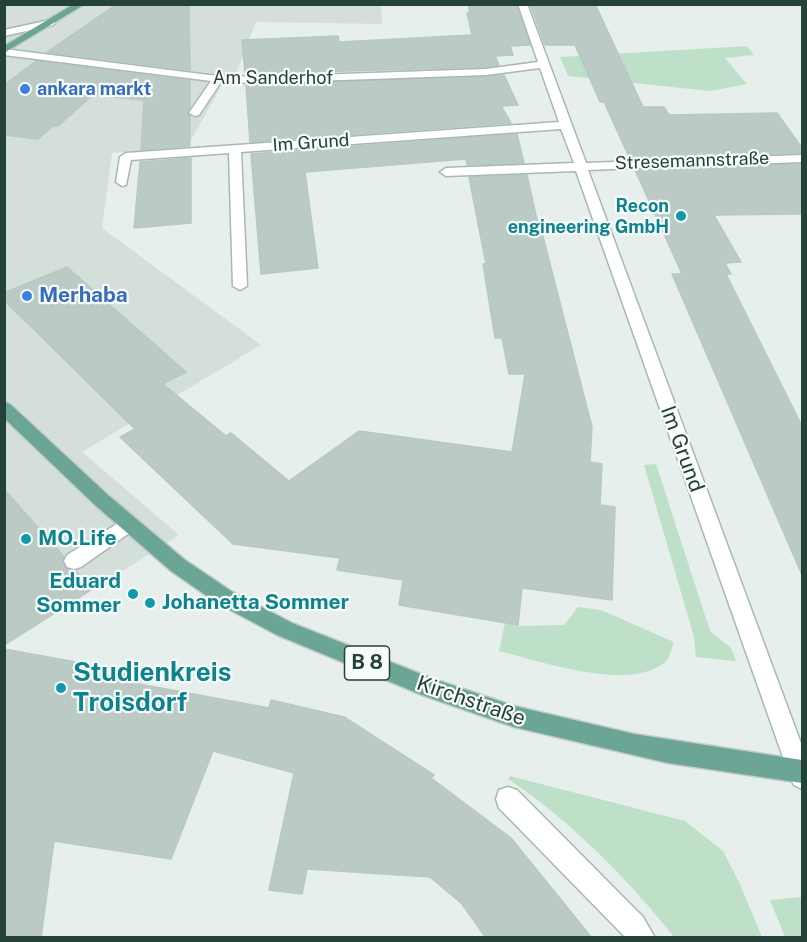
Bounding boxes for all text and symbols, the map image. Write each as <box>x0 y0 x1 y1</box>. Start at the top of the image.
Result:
street label: Am Sanderhof <box>213 67 333 89</box>
place label: ankara markt <box>37 78 151 100</box>
marker: ankara markt <box>18 82 32 96</box>
street label: Im Grund <box>272 130 350 156</box>
street label: Stresemannstraße <box>614 148 770 174</box>
place label: Recon engineering GmbH <box>508 195 669 238</box>
marker: Recon engineering GmbH <box>674 209 688 223</box>
place label: Merhaba <box>39 283 128 309</box>
marker: Merhaba <box>20 289 34 303</box>
street label: Im Grund <box>655 403 709 495</box>
place label: MO.Life <box>38 526 117 552</box>
marker: MO.Life <box>19 532 33 546</box>
place label: Eduard Sommer <box>36 569 121 619</box>
marker: Eduard Sommer <box>126 587 140 601</box>
place label: Johanetta Sommer <box>162 590 349 616</box>
marker: Johanetta Sommer <box>143 596 157 610</box>
road number: B 8 <box>344 646 389 680</box>
place label: Studienkreis Troisdorf <box>73 657 231 718</box>
street label: Kirchstraße <box>413 671 529 731</box>
marker: Studienkreis Troisdorf <box>54 681 68 695</box>

